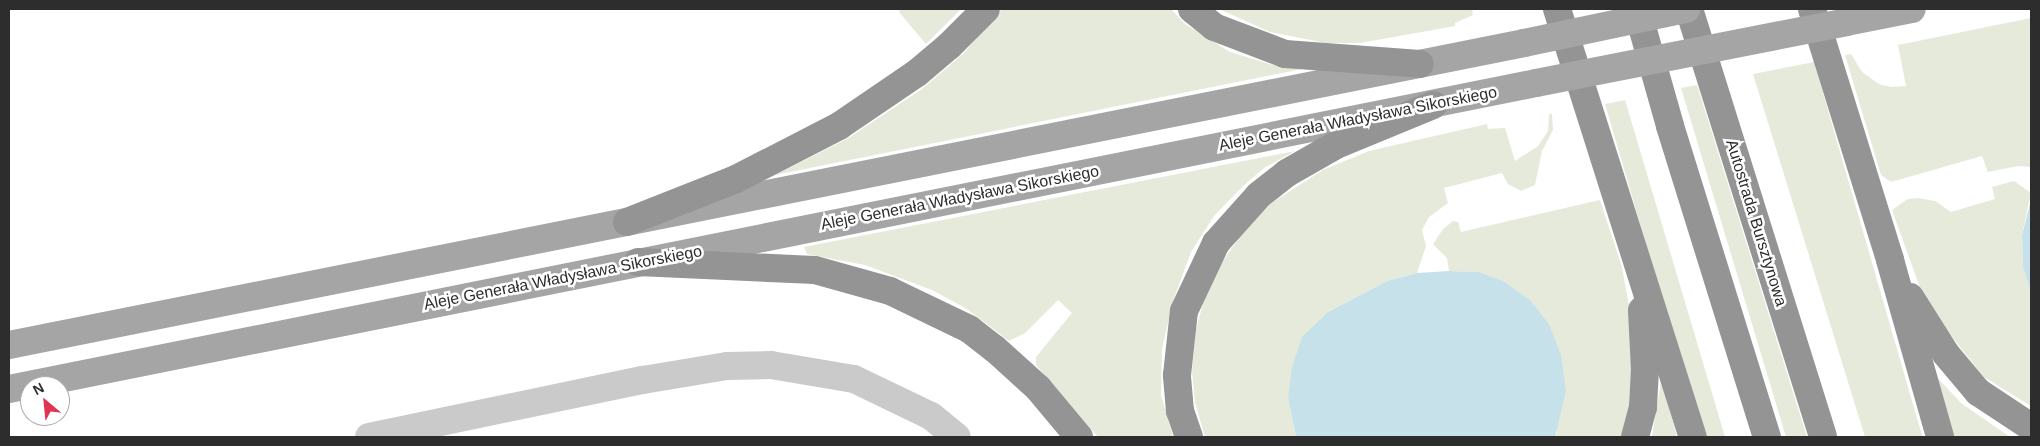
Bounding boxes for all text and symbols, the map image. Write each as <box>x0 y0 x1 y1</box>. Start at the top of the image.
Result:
street label: Aleje Generała Władysława Sikorskiego <box>1217 83 1499 155</box>
street label: Autostrada Bursztynowa <box>1721 137 1791 309</box>
street label: Aleje Generała Władysława Sikorskiego <box>819 162 1101 234</box>
street label: Aleje Generała Władysława Sikorskiego <box>422 242 704 314</box>
north arrow <box>20 376 70 426</box>
text: N <box>30 379 47 398</box>

